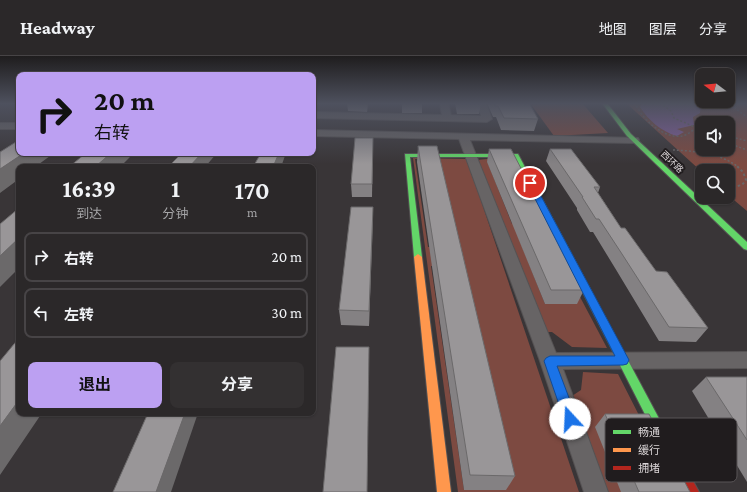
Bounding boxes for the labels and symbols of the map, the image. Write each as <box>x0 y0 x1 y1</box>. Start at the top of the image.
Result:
north arrow <box>695 68 735 108</box>
street label: 西环路 <box>659 149 685 175</box>
pin <box>513 166 547 200</box>
position arrow <box>549 398 591 440</box>
legend <box>605 418 737 482</box>
text: 畅通 <box>638 426 660 438</box>
text: 缓行 <box>638 444 660 456</box>
text: 拥堵 <box>638 462 660 474</box>

